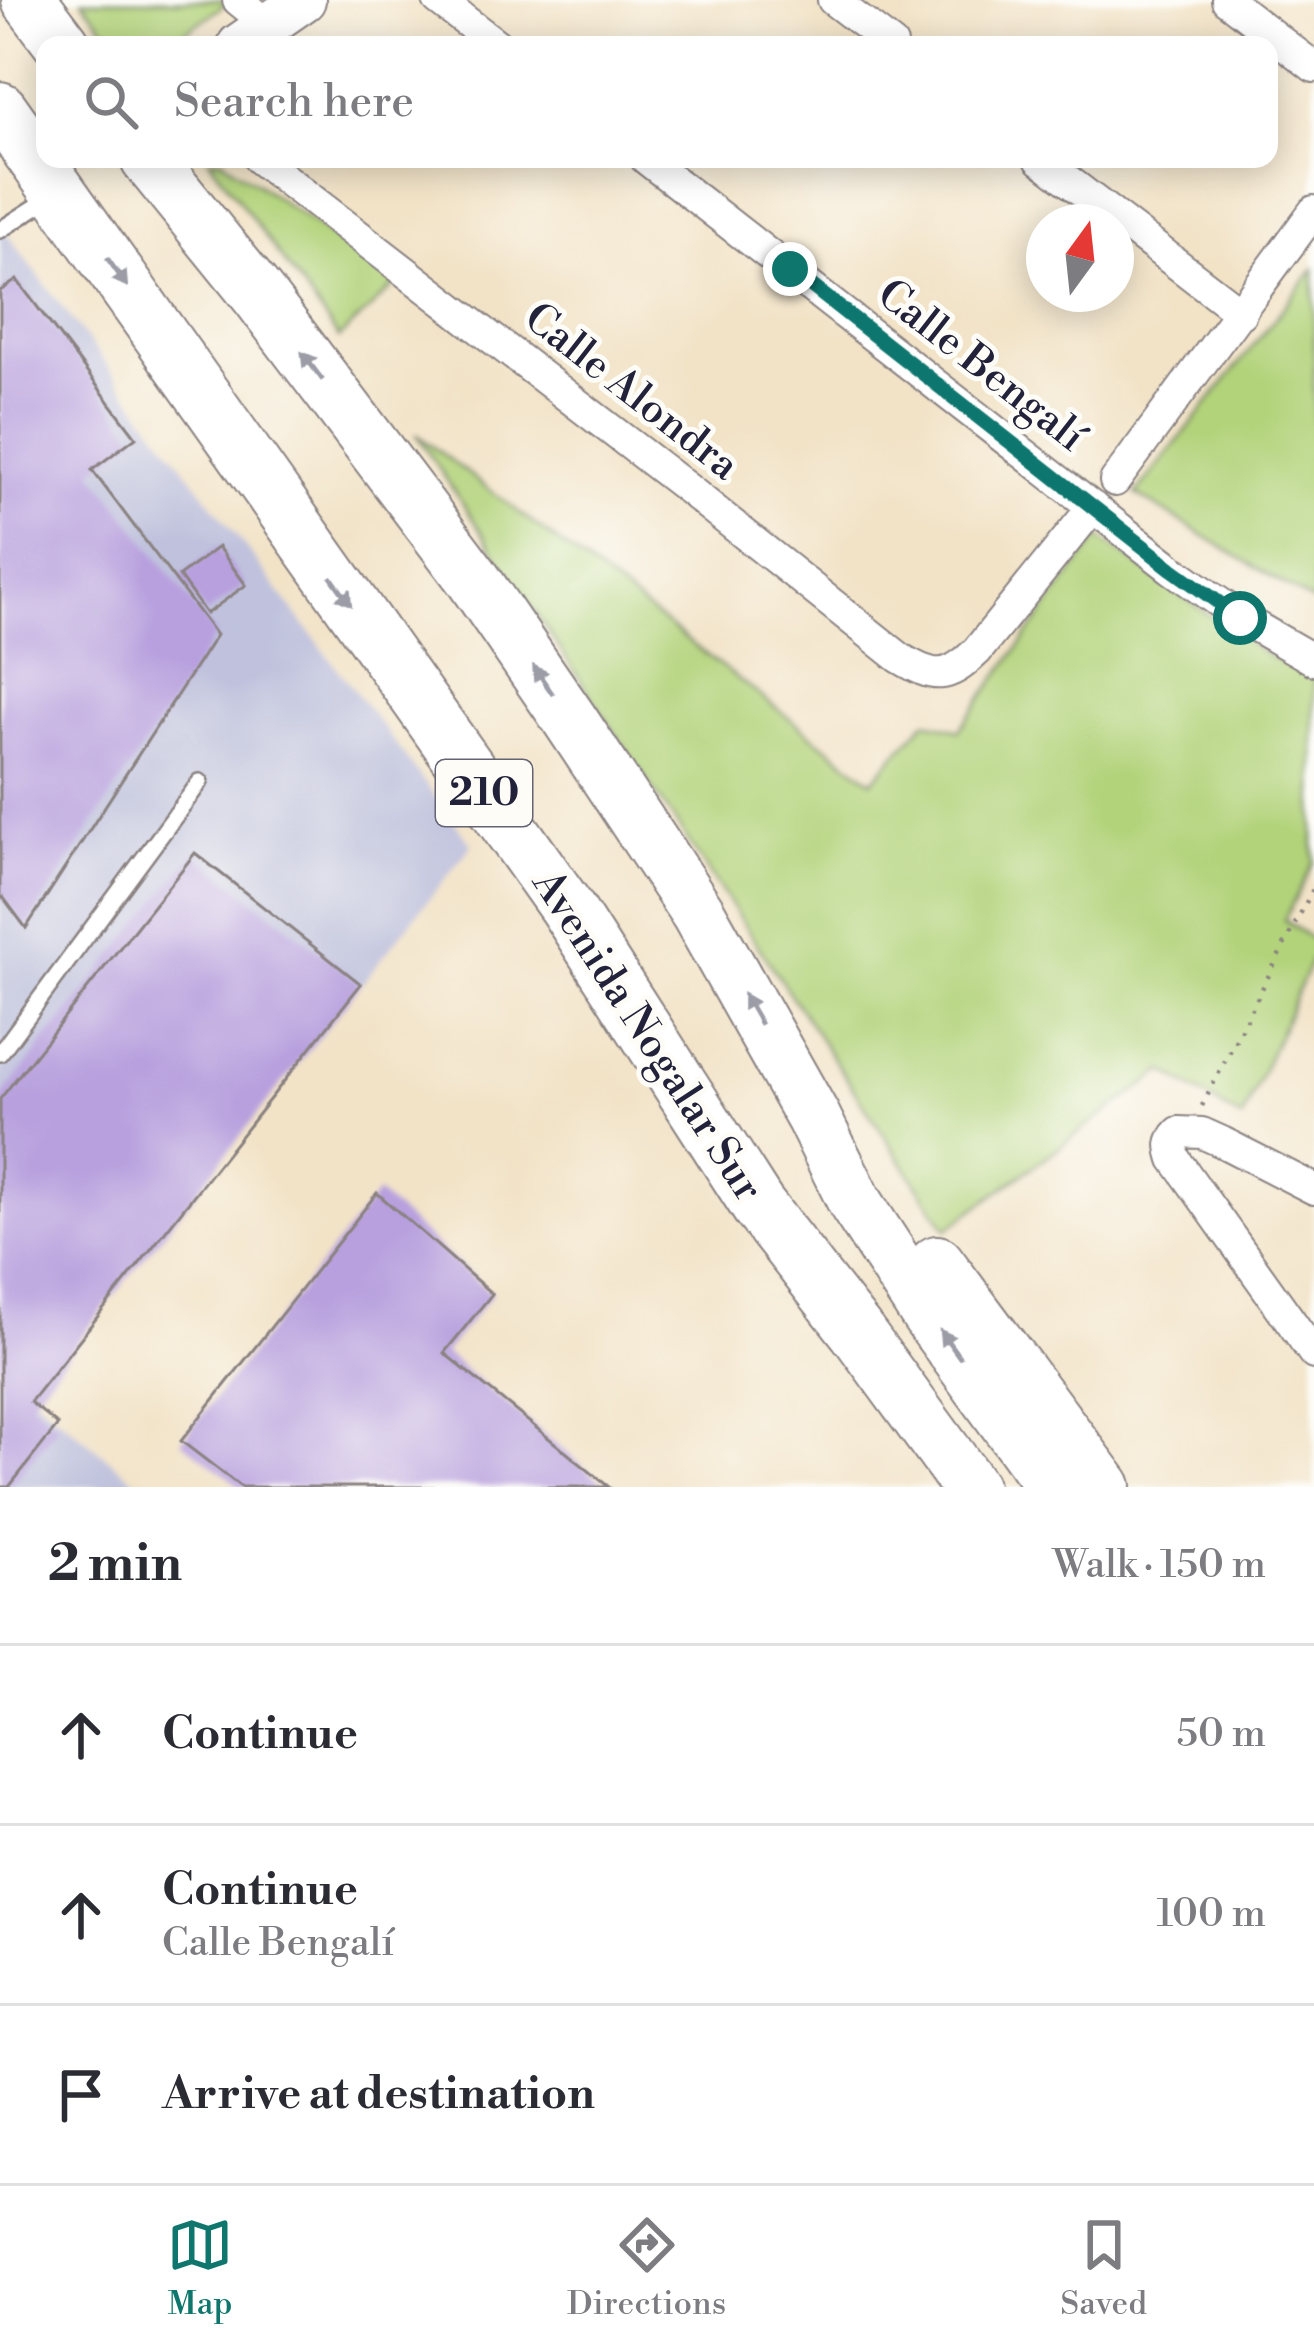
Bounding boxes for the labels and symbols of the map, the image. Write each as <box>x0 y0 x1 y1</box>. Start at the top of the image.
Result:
north arrow <box>1026 204 1134 312</box>
route end <box>763 242 817 296</box>
one-way arrow <box>105 256 128 289</box>
street label: Calle Bengalí <box>866 268 1097 466</box>
street label: Calle Alondra <box>513 292 749 493</box>
one-way arrow <box>301 350 325 381</box>
one-way arrow <box>329 575 352 608</box>
route start <box>1213 591 1267 645</box>
one-way arrow <box>532 664 555 696</box>
road number: 210 <box>436 760 532 826</box>
street label: Avenida Nogalar Sur <box>519 859 774 1212</box>
one-way arrow <box>742 992 763 1026</box>
one-way arrow <box>938 1328 962 1360</box>

